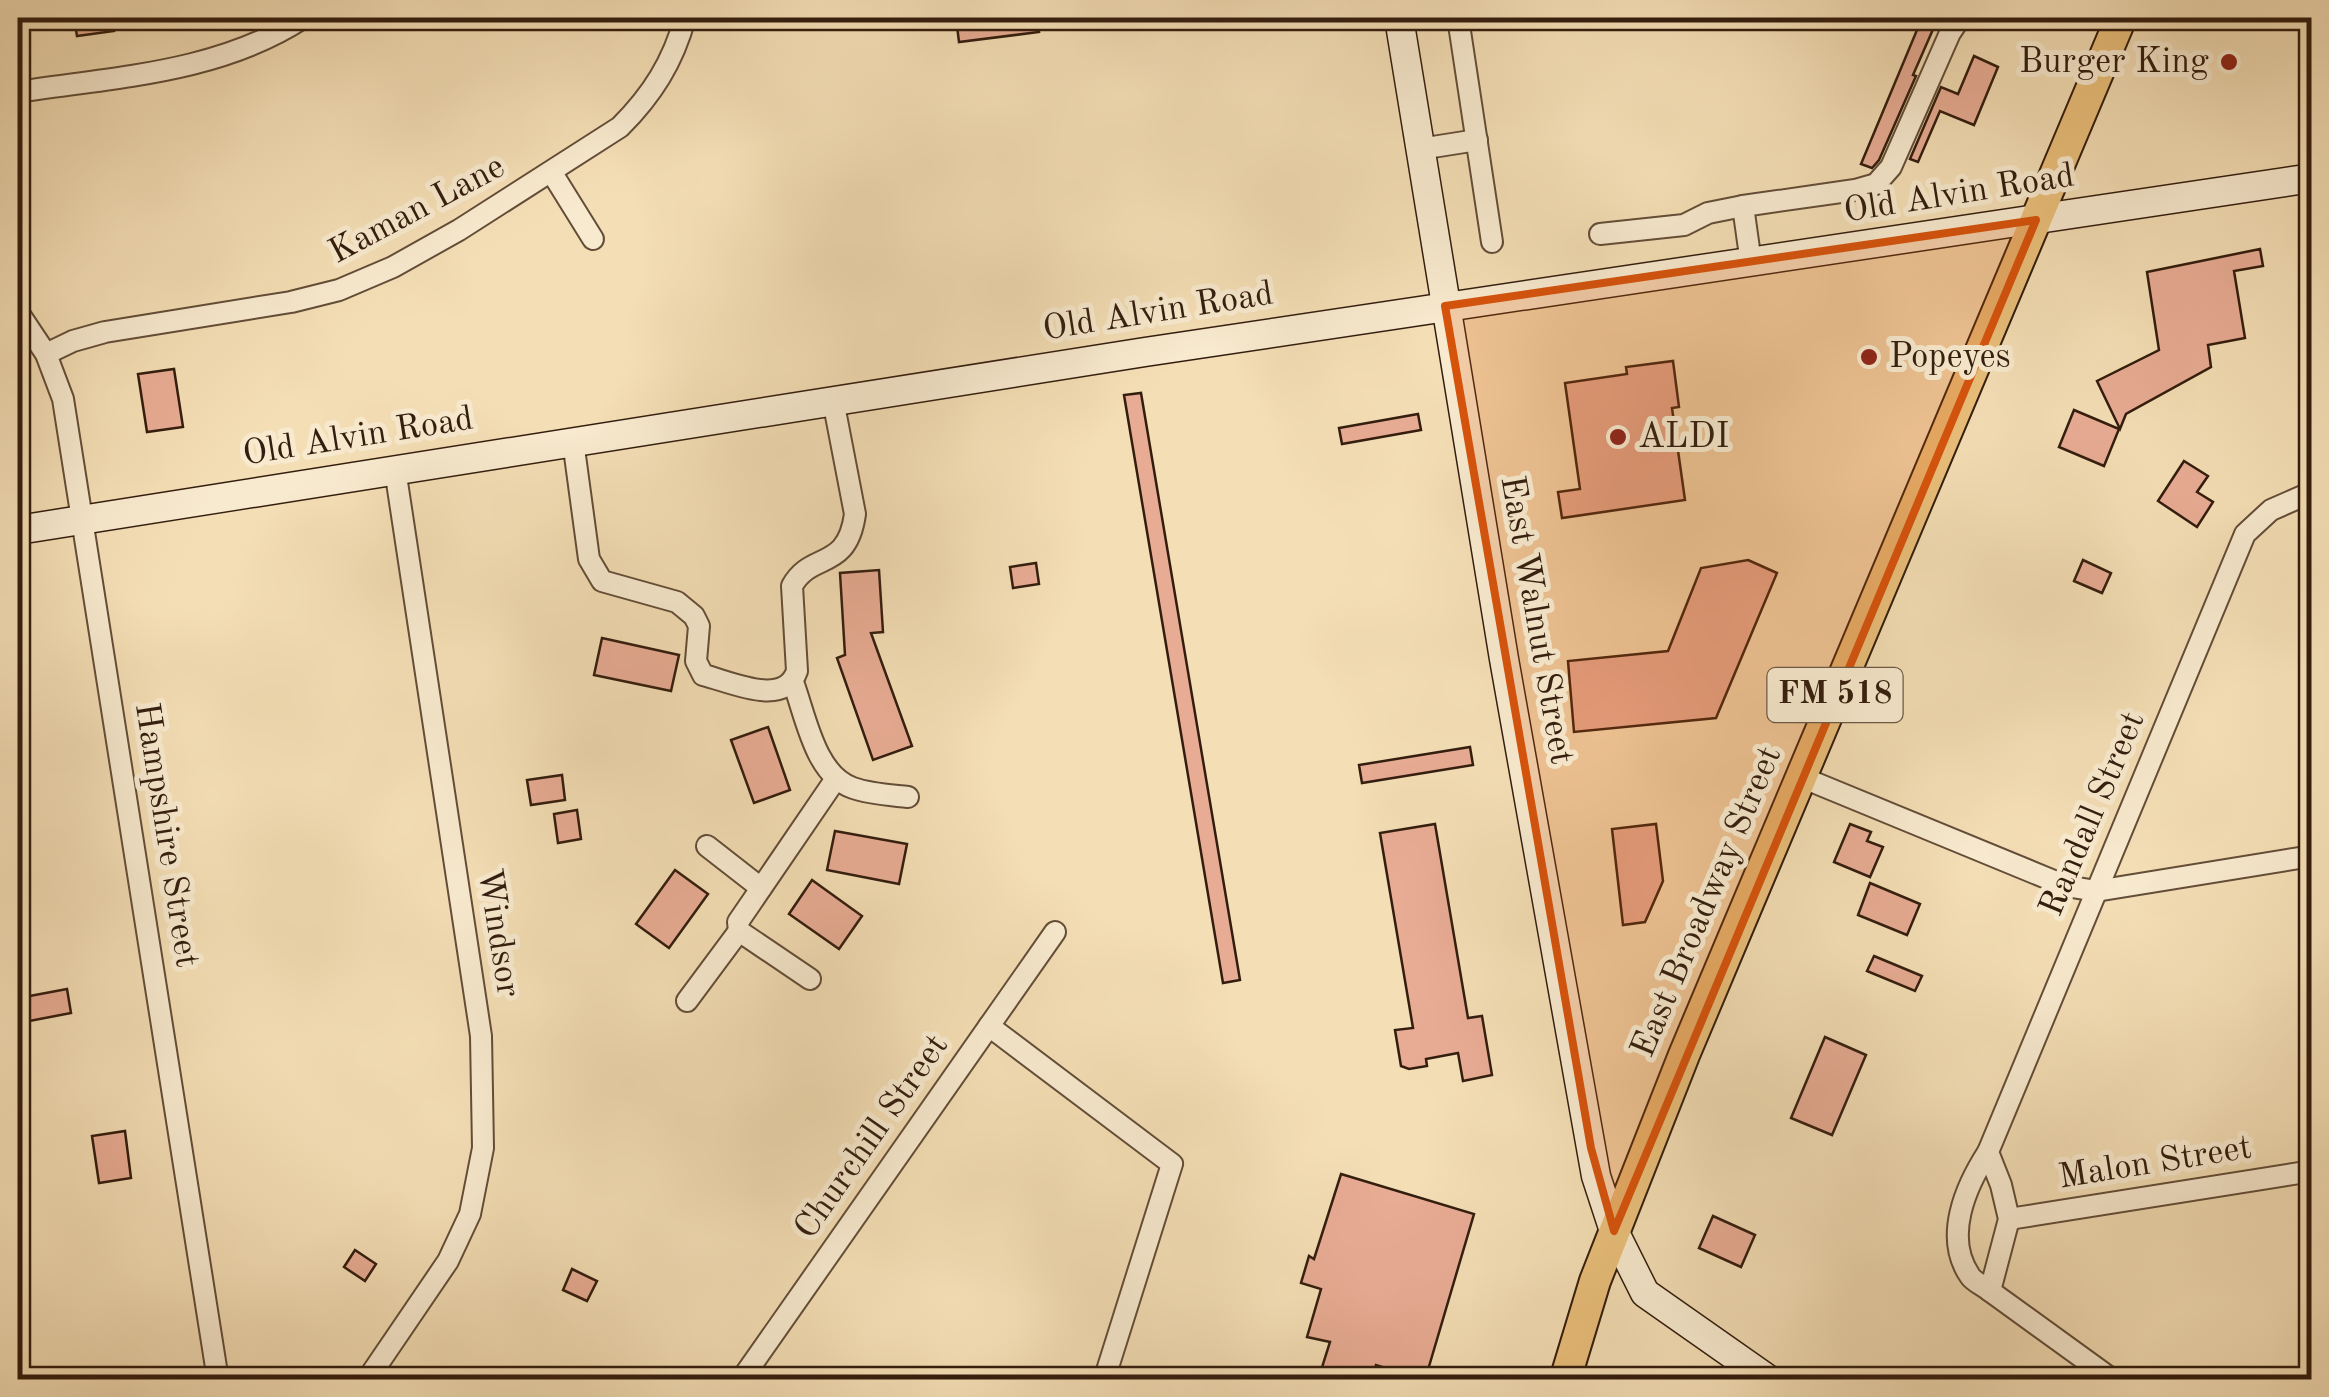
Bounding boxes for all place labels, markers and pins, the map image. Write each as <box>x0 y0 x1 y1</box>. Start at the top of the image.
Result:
place label: Burger King <box>2019 45 2209 80</box>
marker: Burger King <box>2218 51 2240 73</box>
place label: Popeyes <box>1889 340 2011 375</box>
marker: Popeyes <box>1858 346 1880 368</box>
place label: ALDI <box>1638 420 1729 455</box>
marker: ALDI <box>1607 426 1629 448</box>

